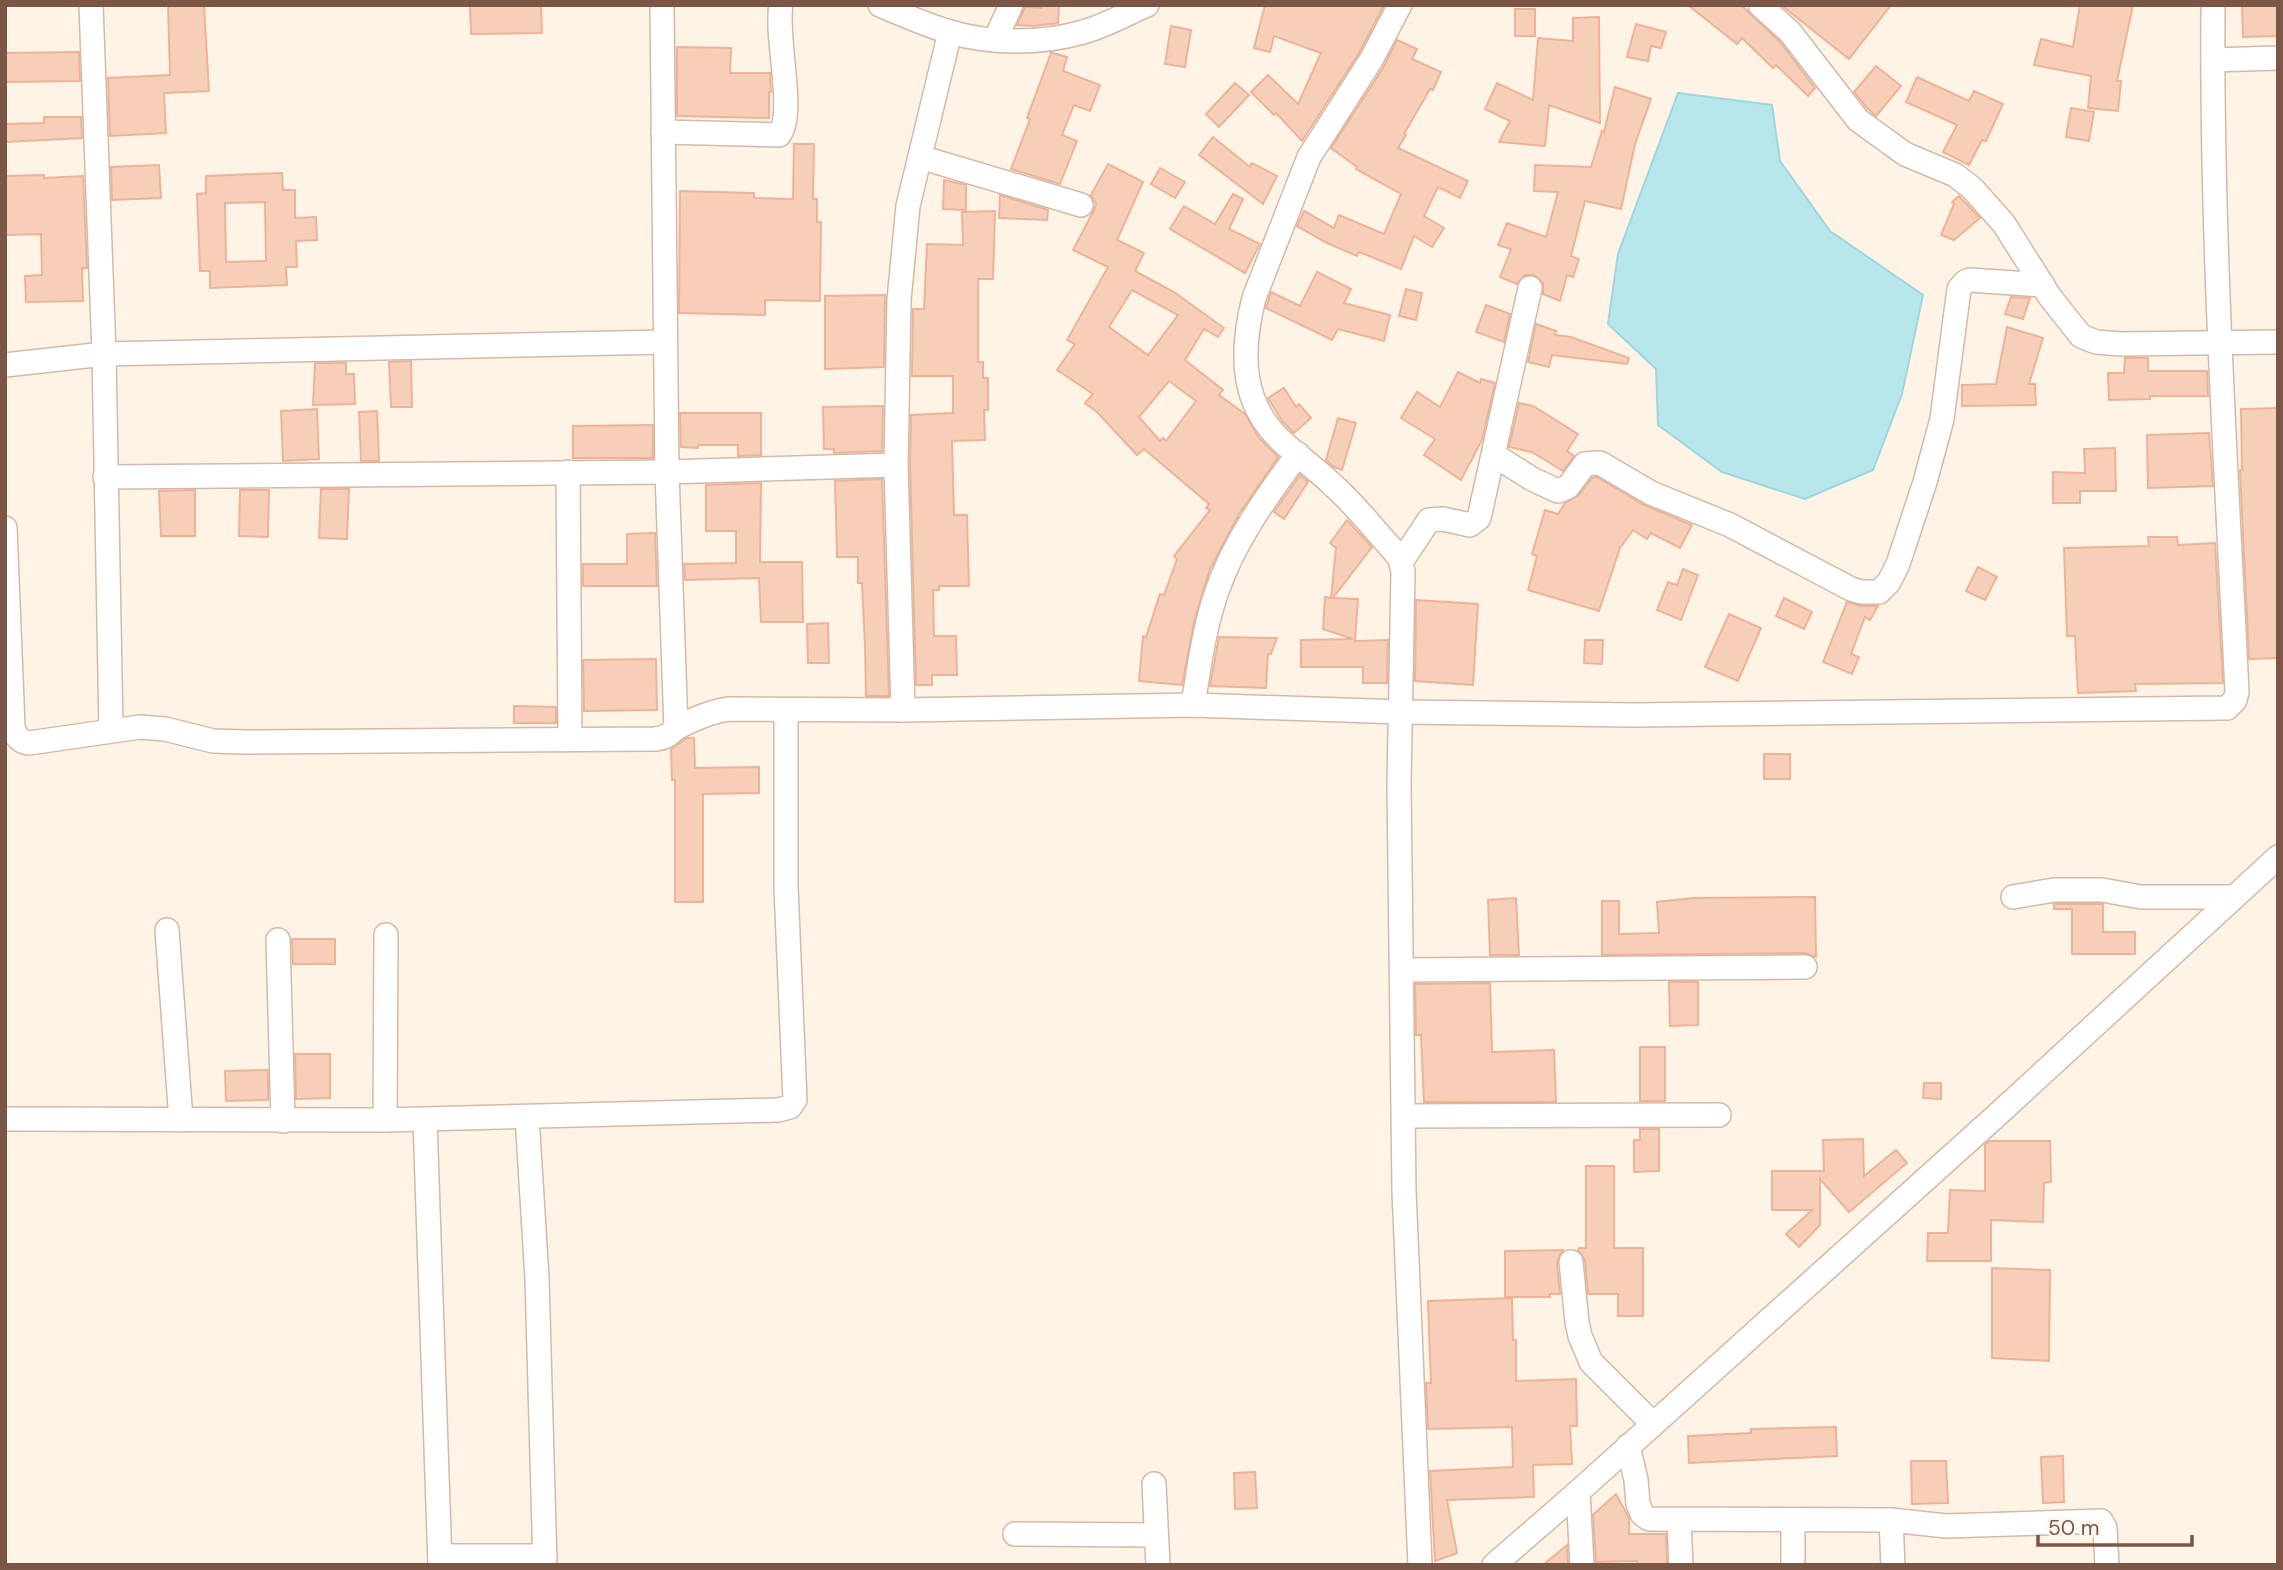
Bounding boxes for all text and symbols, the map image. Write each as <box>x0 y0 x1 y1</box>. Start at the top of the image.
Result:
scale bar <box>2038 1504 2192 1548</box>
text: 50 m <box>2048 1514 2099 1542</box>

